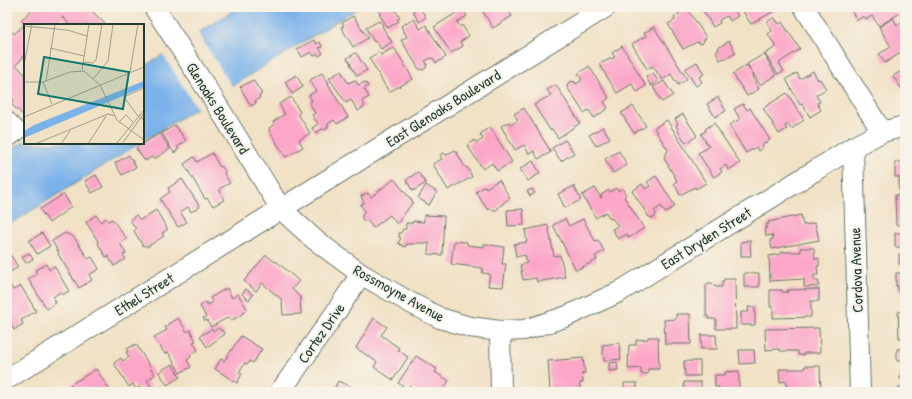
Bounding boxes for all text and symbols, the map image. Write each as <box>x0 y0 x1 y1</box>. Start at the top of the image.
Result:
inset map <box>24 24 144 144</box>
street label: Glenoaks Boulevard <box>181 58 255 158</box>
street label: East Glenoaks Boulevard <box>382 64 504 152</box>
street label: East Dryden Street <box>657 201 756 274</box>
street label: Cordova Avenue <box>844 227 868 313</box>
street label: Rossmoyne Avenue <box>350 259 448 327</box>
street label: Ethel Street <box>110 267 178 321</box>
street label: Cortez Drive <box>293 299 349 367</box>

